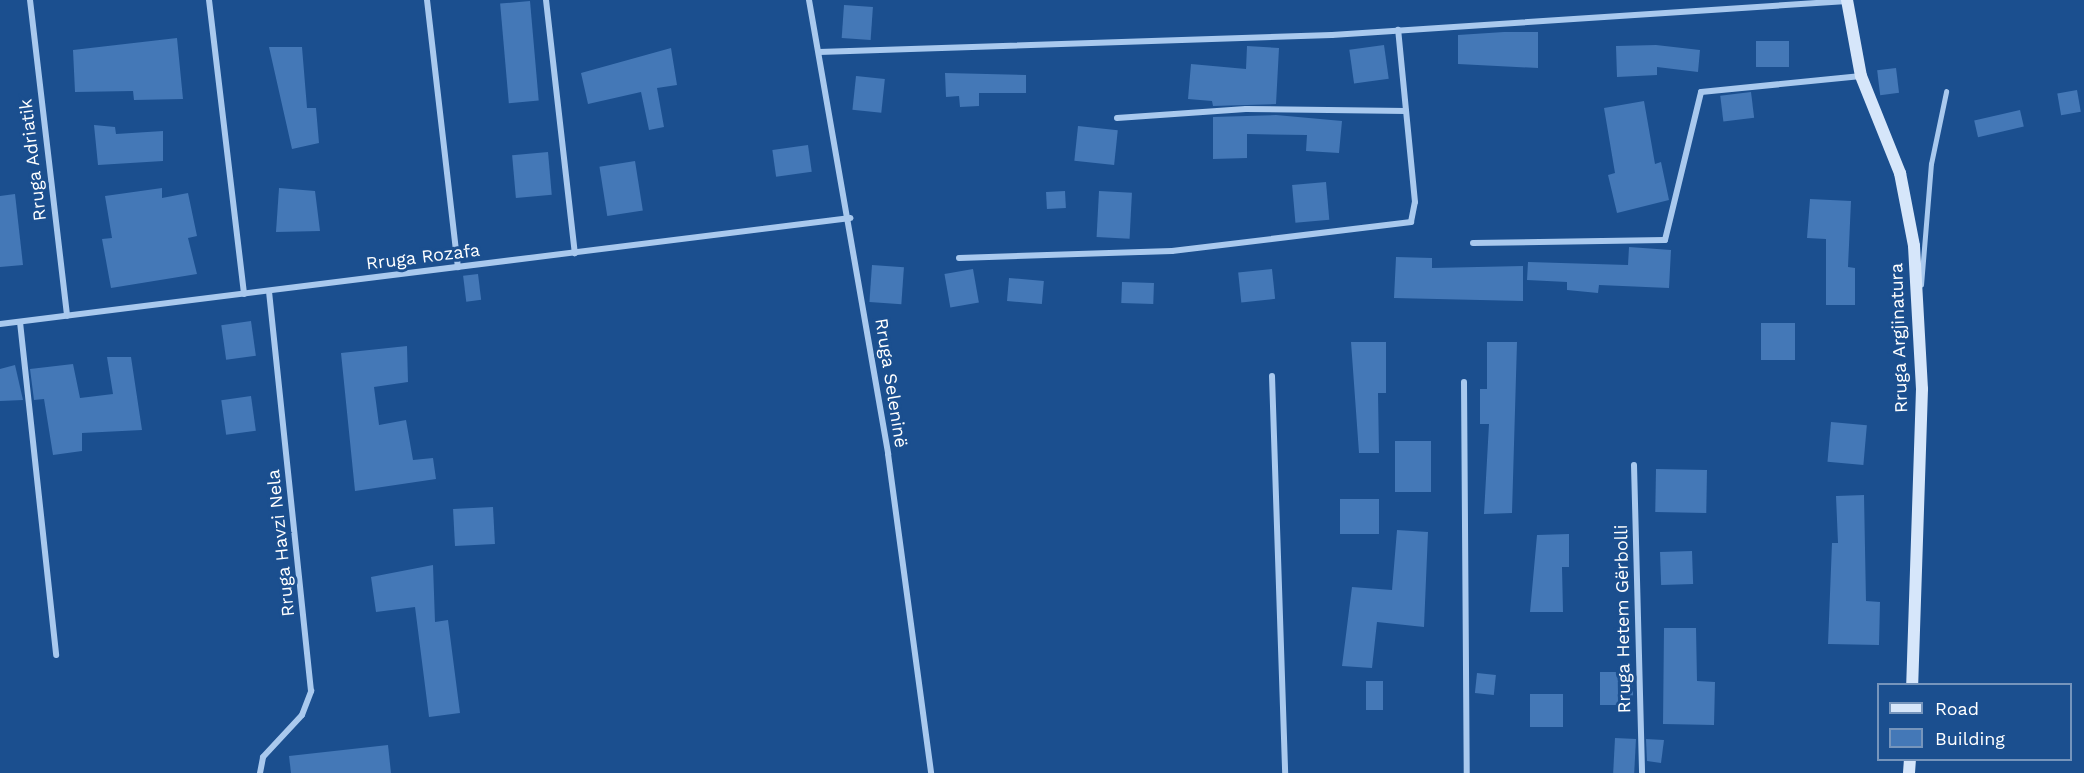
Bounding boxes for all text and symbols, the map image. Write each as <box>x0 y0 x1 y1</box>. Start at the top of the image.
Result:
street label: Rruga Adriatik <box>15 97 51 223</box>
street label: Rruga Rozafa <box>365 239 481 275</box>
street label: Rruga Argjinatura <box>1886 262 1912 414</box>
street label: Rruga Seleninë <box>870 316 912 450</box>
street label: Rruga Havzi Nela <box>263 468 299 618</box>
street label: Rruga Hetem Gërbolli <box>1611 524 1635 714</box>
legend <box>1877 683 2072 761</box>
text: Road <box>1935 698 1979 719</box>
text: Building <box>1935 728 2005 749</box>

